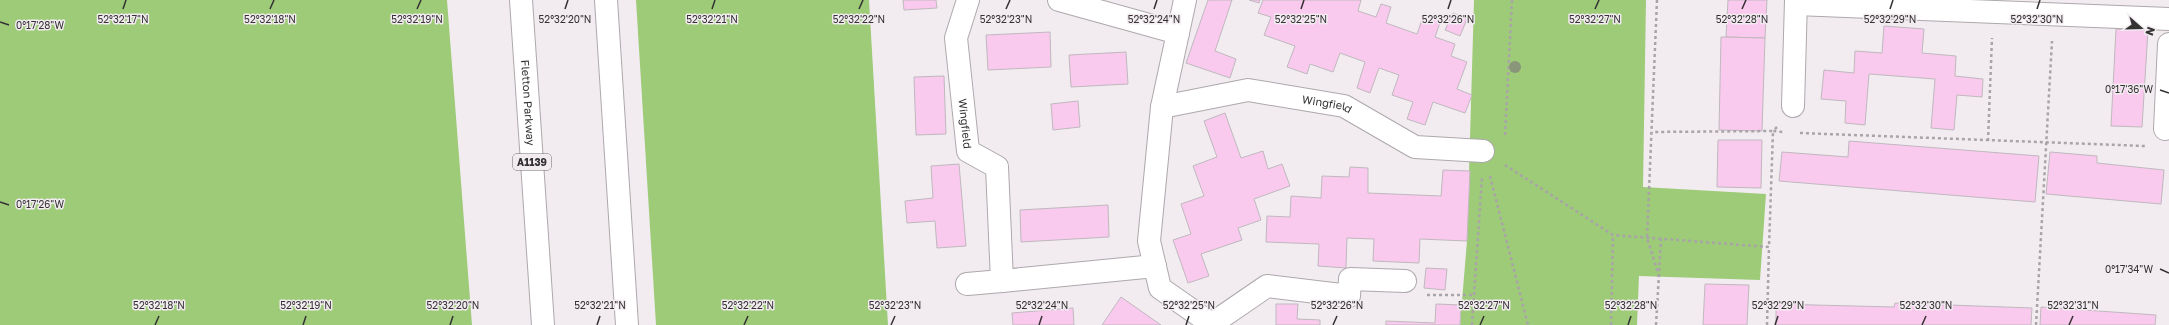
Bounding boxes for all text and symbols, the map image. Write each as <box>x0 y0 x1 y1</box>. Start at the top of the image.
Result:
north arrow <box>2121 8 2161 48</box>
text: 52°32'17"N <box>98 13 149 25</box>
text: 52°32'18"N <box>244 13 296 25</box>
text: 52°32'19"N <box>391 13 443 25</box>
text: 52°32'20"N <box>539 13 591 25</box>
text: 52°32'21"N <box>686 13 738 25</box>
text: 52°32'22"N <box>833 13 885 25</box>
text: 52°32'23"N <box>980 13 1032 25</box>
text: 52°32'24"N <box>1128 13 1180 25</box>
text: 52°32'25"N <box>1275 13 1327 25</box>
text: 52°32'26"N <box>1422 13 1474 25</box>
text: 52°32'27"N <box>1569 13 1621 25</box>
text: 52°32'28"N <box>1716 13 1768 25</box>
text: 52°32'29"N <box>1864 13 1916 25</box>
text: 52°32'30"N <box>2011 13 2063 25</box>
text: 0°17'28"W <box>16 19 64 31</box>
text: N <box>2143 25 2158 38</box>
street label: Fletton Parkway <box>519 59 538 146</box>
text: 0°17'36"W <box>2105 83 2153 95</box>
street label: Wingfield <box>1301 92 1355 115</box>
street label: Wingfield <box>956 98 975 149</box>
road number: A1139 <box>513 154 551 170</box>
text: 0°17'26"W <box>16 198 64 210</box>
text: 0°17'34"W <box>2105 263 2153 275</box>
text: 52°32'18"N <box>133 299 185 311</box>
text: 52°32'19"N <box>280 299 332 311</box>
text: 52°32'20"N <box>427 299 479 311</box>
text: 52°32'21"N <box>574 299 626 311</box>
text: 52°32'22"N <box>722 299 774 311</box>
text: 52°32'23"N <box>869 299 921 311</box>
text: 52°32'24"N <box>1016 299 1068 311</box>
text: 52°32'25"N <box>1163 299 1215 311</box>
text: 52°32'26"N <box>1311 299 1363 311</box>
text: 52°32'27"N <box>1458 299 1510 311</box>
text: 52°32'28"N <box>1605 299 1657 311</box>
text: 52°32'29"N <box>1752 299 1804 311</box>
text: 52°32'30"N <box>1900 299 1952 311</box>
text: 52°32'31"N <box>2047 299 2099 311</box>

